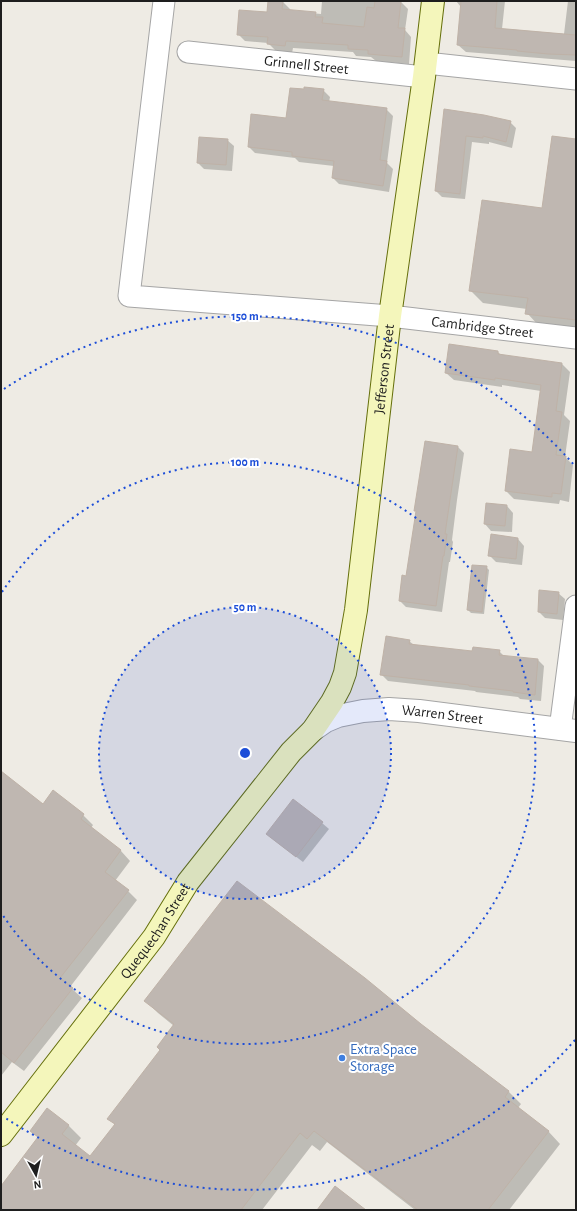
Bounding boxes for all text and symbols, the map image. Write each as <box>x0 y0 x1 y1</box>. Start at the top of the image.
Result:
street label: Grinnell Street <box>263 53 349 76</box>
text: 150 m <box>231 310 259 322</box>
street label: Cambridge Street <box>431 313 535 340</box>
street label: Jefferson Street <box>371 323 397 415</box>
text: 100 m <box>231 456 259 468</box>
text: 50 m <box>234 601 257 613</box>
street label: Warren Street <box>401 702 484 727</box>
centre of rings <box>238 746 252 760</box>
street label: Quequechan Street <box>117 880 193 981</box>
place label: Extra Space Storage <box>350 1042 417 1074</box>
marker: Extra Space Storage <box>337 1053 347 1063</box>
north arrow <box>16 1155 56 1195</box>
text: N <box>33 1178 42 1190</box>

